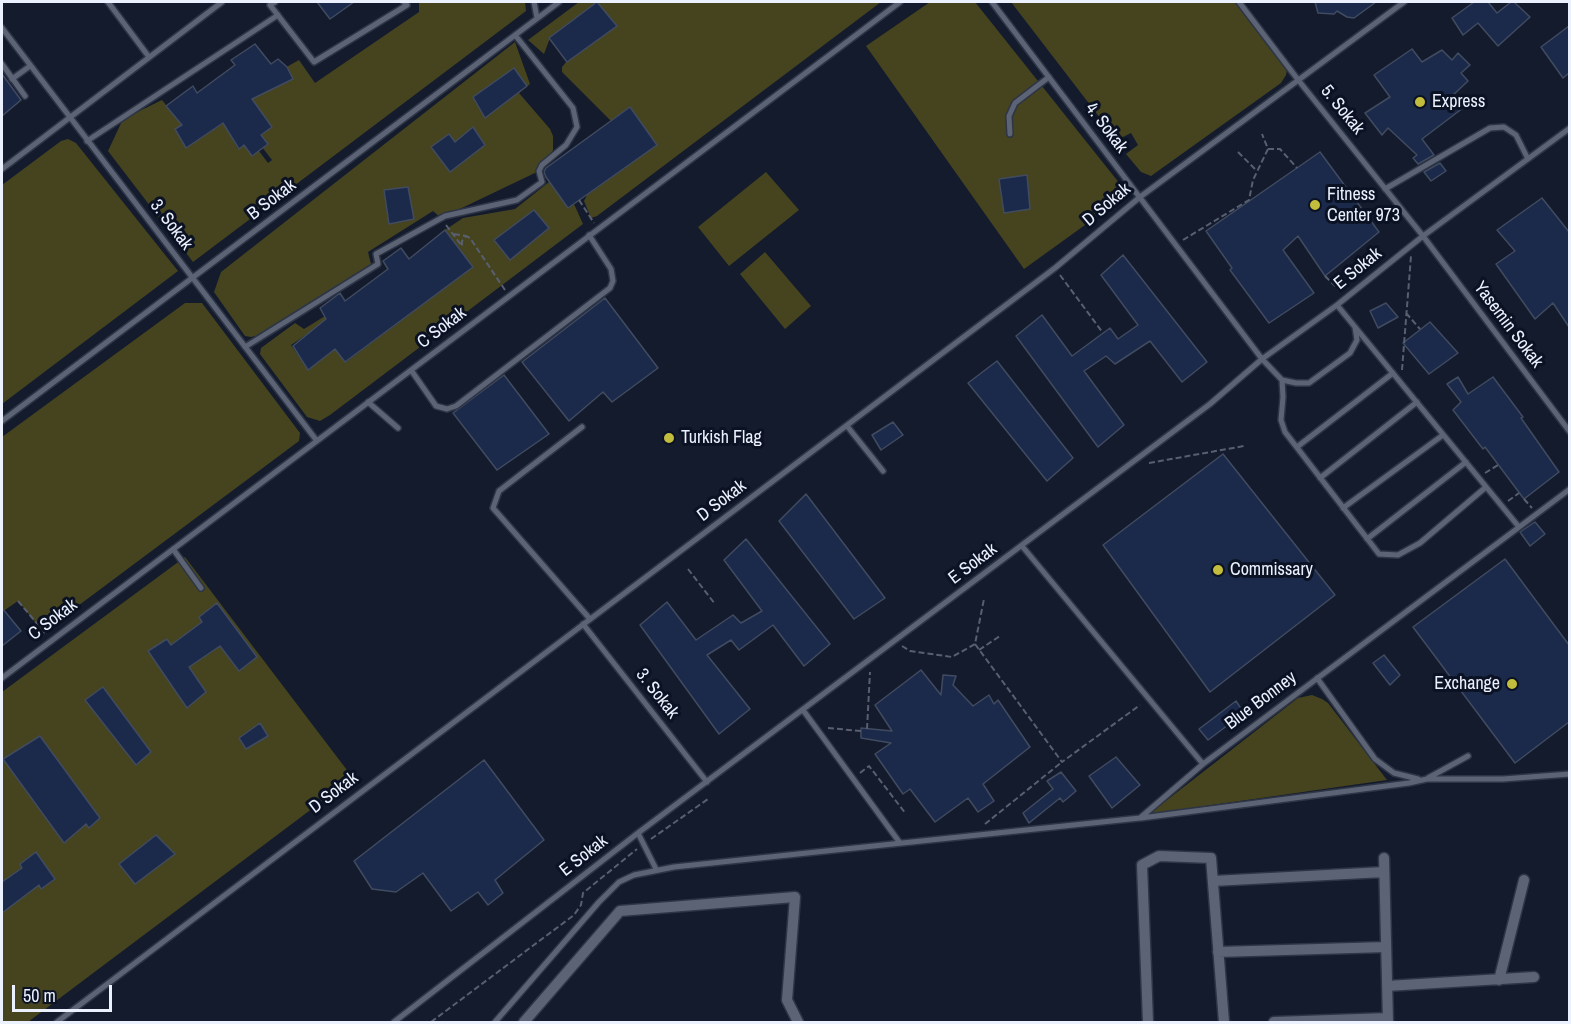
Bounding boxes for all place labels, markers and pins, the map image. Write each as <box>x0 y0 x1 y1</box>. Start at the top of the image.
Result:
place label: Express <box>1432 91 1485 113</box>
marker: Express <box>1413 95 1427 109</box>
place label: Fitness Center 973 <box>1327 184 1400 226</box>
marker: Fitness Center 973 <box>1308 198 1322 212</box>
place label: Turkish Flag <box>681 427 762 449</box>
marker: Turkish Flag <box>662 431 676 445</box>
place label: Commissary <box>1230 559 1313 581</box>
marker: Commissary <box>1211 563 1225 577</box>
place label: Exchange <box>1434 673 1500 695</box>
marker: Exchange <box>1505 677 1519 691</box>

